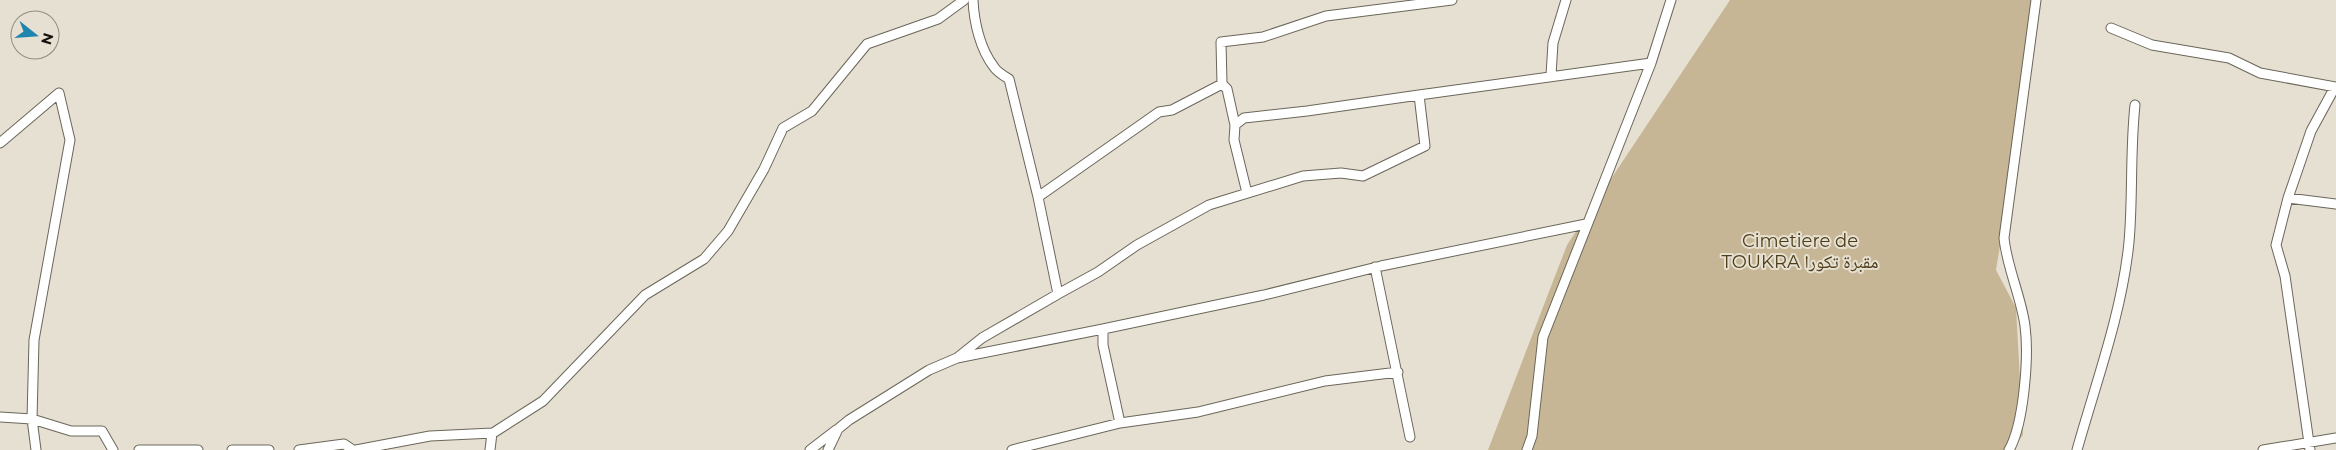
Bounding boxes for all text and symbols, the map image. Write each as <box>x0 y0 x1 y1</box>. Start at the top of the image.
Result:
north arrow <box>10 10 60 60</box>
text: N <box>37 31 58 47</box>
park label: Cimetiere de TOUKRA مقبرة تكورا <box>1722 230 1878 273</box>

